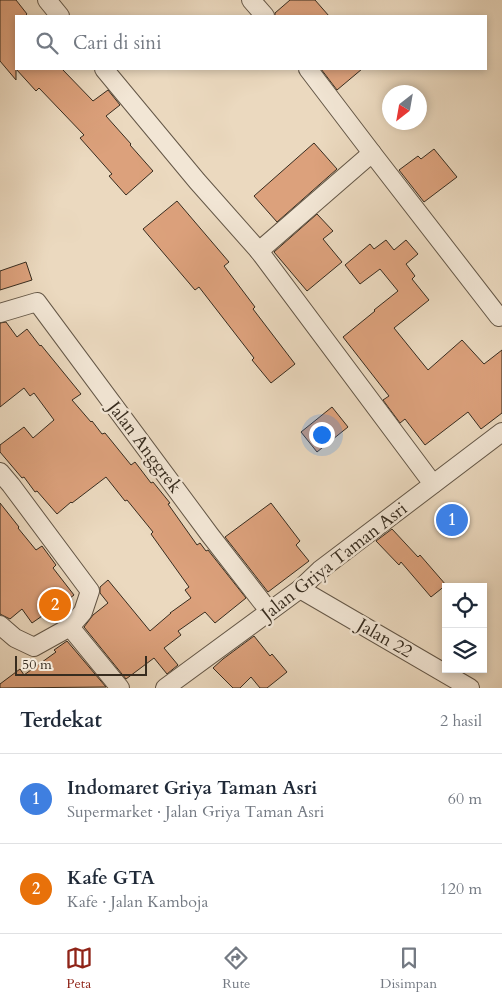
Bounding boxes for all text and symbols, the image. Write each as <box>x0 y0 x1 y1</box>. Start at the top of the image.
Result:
search box <box>15 15 487 70</box>
icon: search <box>33 29 61 57</box>
text: Cari di sini <box>73 30 162 56</box>
north arrow <box>382 85 427 130</box>
street label: Jalan Anggrek <box>100 394 188 499</box>
your location <box>309 422 335 448</box>
street label: Jalan Griya Taman Asri <box>254 497 412 628</box>
pin: 1 <box>436 501 468 539</box>
map controls <box>442 583 487 673</box>
button: locate <box>442 583 487 628</box>
pin: 2 <box>39 586 71 624</box>
street label: Jalan 22 <box>350 611 417 664</box>
button: layers <box>442 628 487 673</box>
scale bar <box>15 653 148 676</box>
text: 50 m <box>22 655 52 674</box>
text: Terdekat <box>20 706 102 735</box>
text: 2 hasil <box>440 710 482 732</box>
text: Indomaret Griya Taman Asri <box>67 775 317 801</box>
text: 1 <box>32 788 40 810</box>
text: 60 m <box>448 788 482 810</box>
text: Supermarket · Jalan Griya Taman Asri <box>67 801 324 823</box>
text: Kafe GTA <box>67 865 155 891</box>
text: 2 <box>32 878 40 900</box>
text: 120 m <box>440 878 482 900</box>
text: Kafe · Jalan Kamboja <box>67 891 208 913</box>
tab: Peta <box>65 944 93 993</box>
tab: Rute <box>222 944 250 993</box>
tab: Disimpan <box>380 944 437 993</box>

